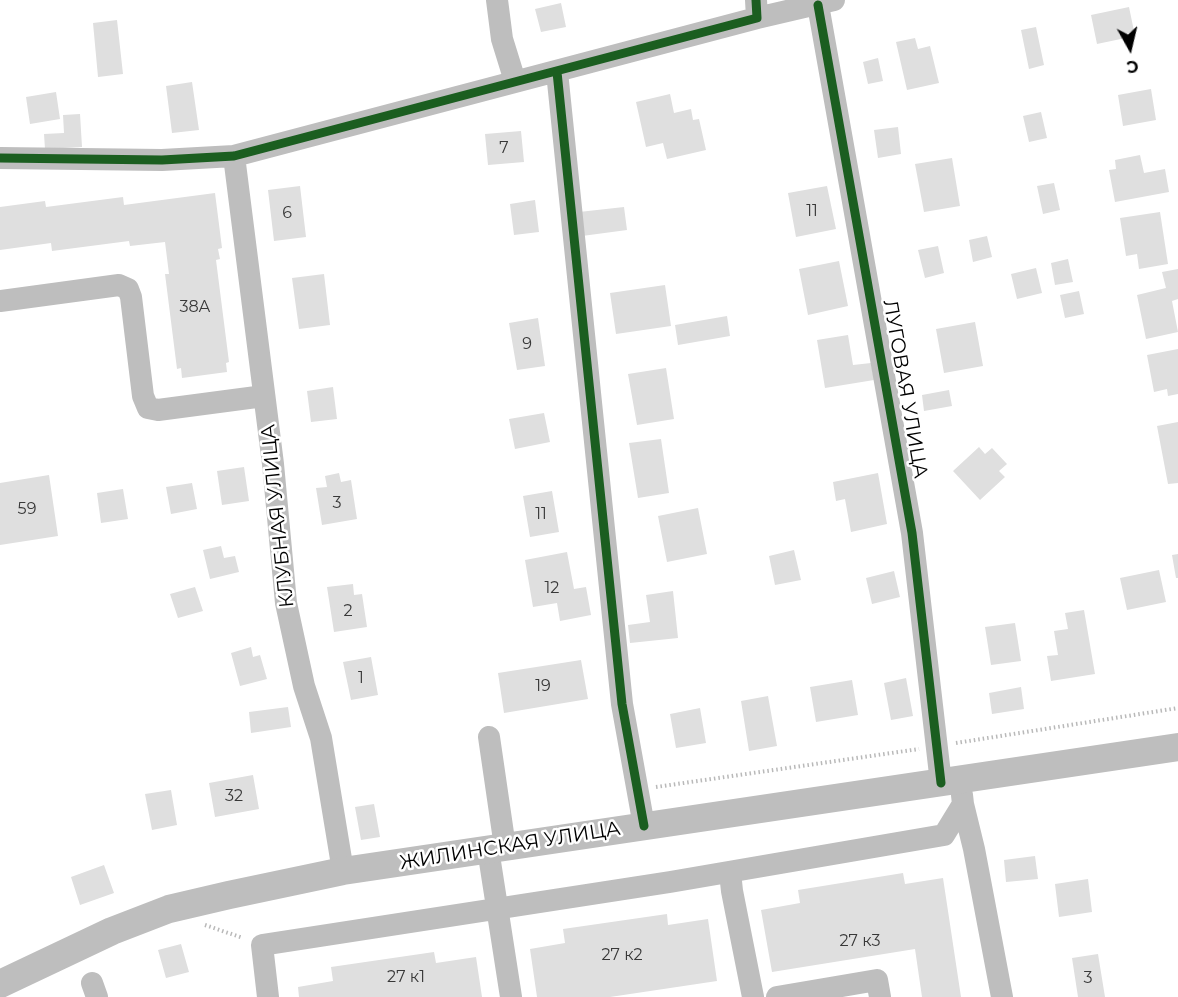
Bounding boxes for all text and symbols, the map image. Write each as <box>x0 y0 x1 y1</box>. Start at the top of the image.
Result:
north arrow <box>1100 18 1160 78</box>
text: С <box>1125 56 1140 77</box>
house number: 7 <box>499 138 509 158</box>
house number: 11 <box>806 201 818 221</box>
house number: 6 <box>282 203 292 223</box>
house number: 38А <box>179 297 211 317</box>
street label: ЛУГОВАЯ УЛИЦА <box>877 298 933 480</box>
house number: 9 <box>522 334 532 354</box>
street label: КЛУБНАЯ УЛИЦА <box>256 423 300 609</box>
house number: 3 <box>332 493 342 513</box>
house number: 59 <box>18 499 36 519</box>
house number: 11 <box>535 504 547 524</box>
house number: 12 <box>545 578 559 598</box>
house number: 2 <box>343 601 353 621</box>
house number: 1 <box>358 668 364 688</box>
house number: 19 <box>535 676 551 696</box>
house number: 32 <box>225 786 243 806</box>
street label: ЖИЛИНСКАЯ УЛИЦА <box>398 817 622 875</box>
house number: 27 к3 <box>840 931 880 951</box>
house number: 27 к2 <box>602 945 642 965</box>
house number: 27 к1 <box>387 967 425 987</box>
house number: 3 <box>1083 968 1093 988</box>

